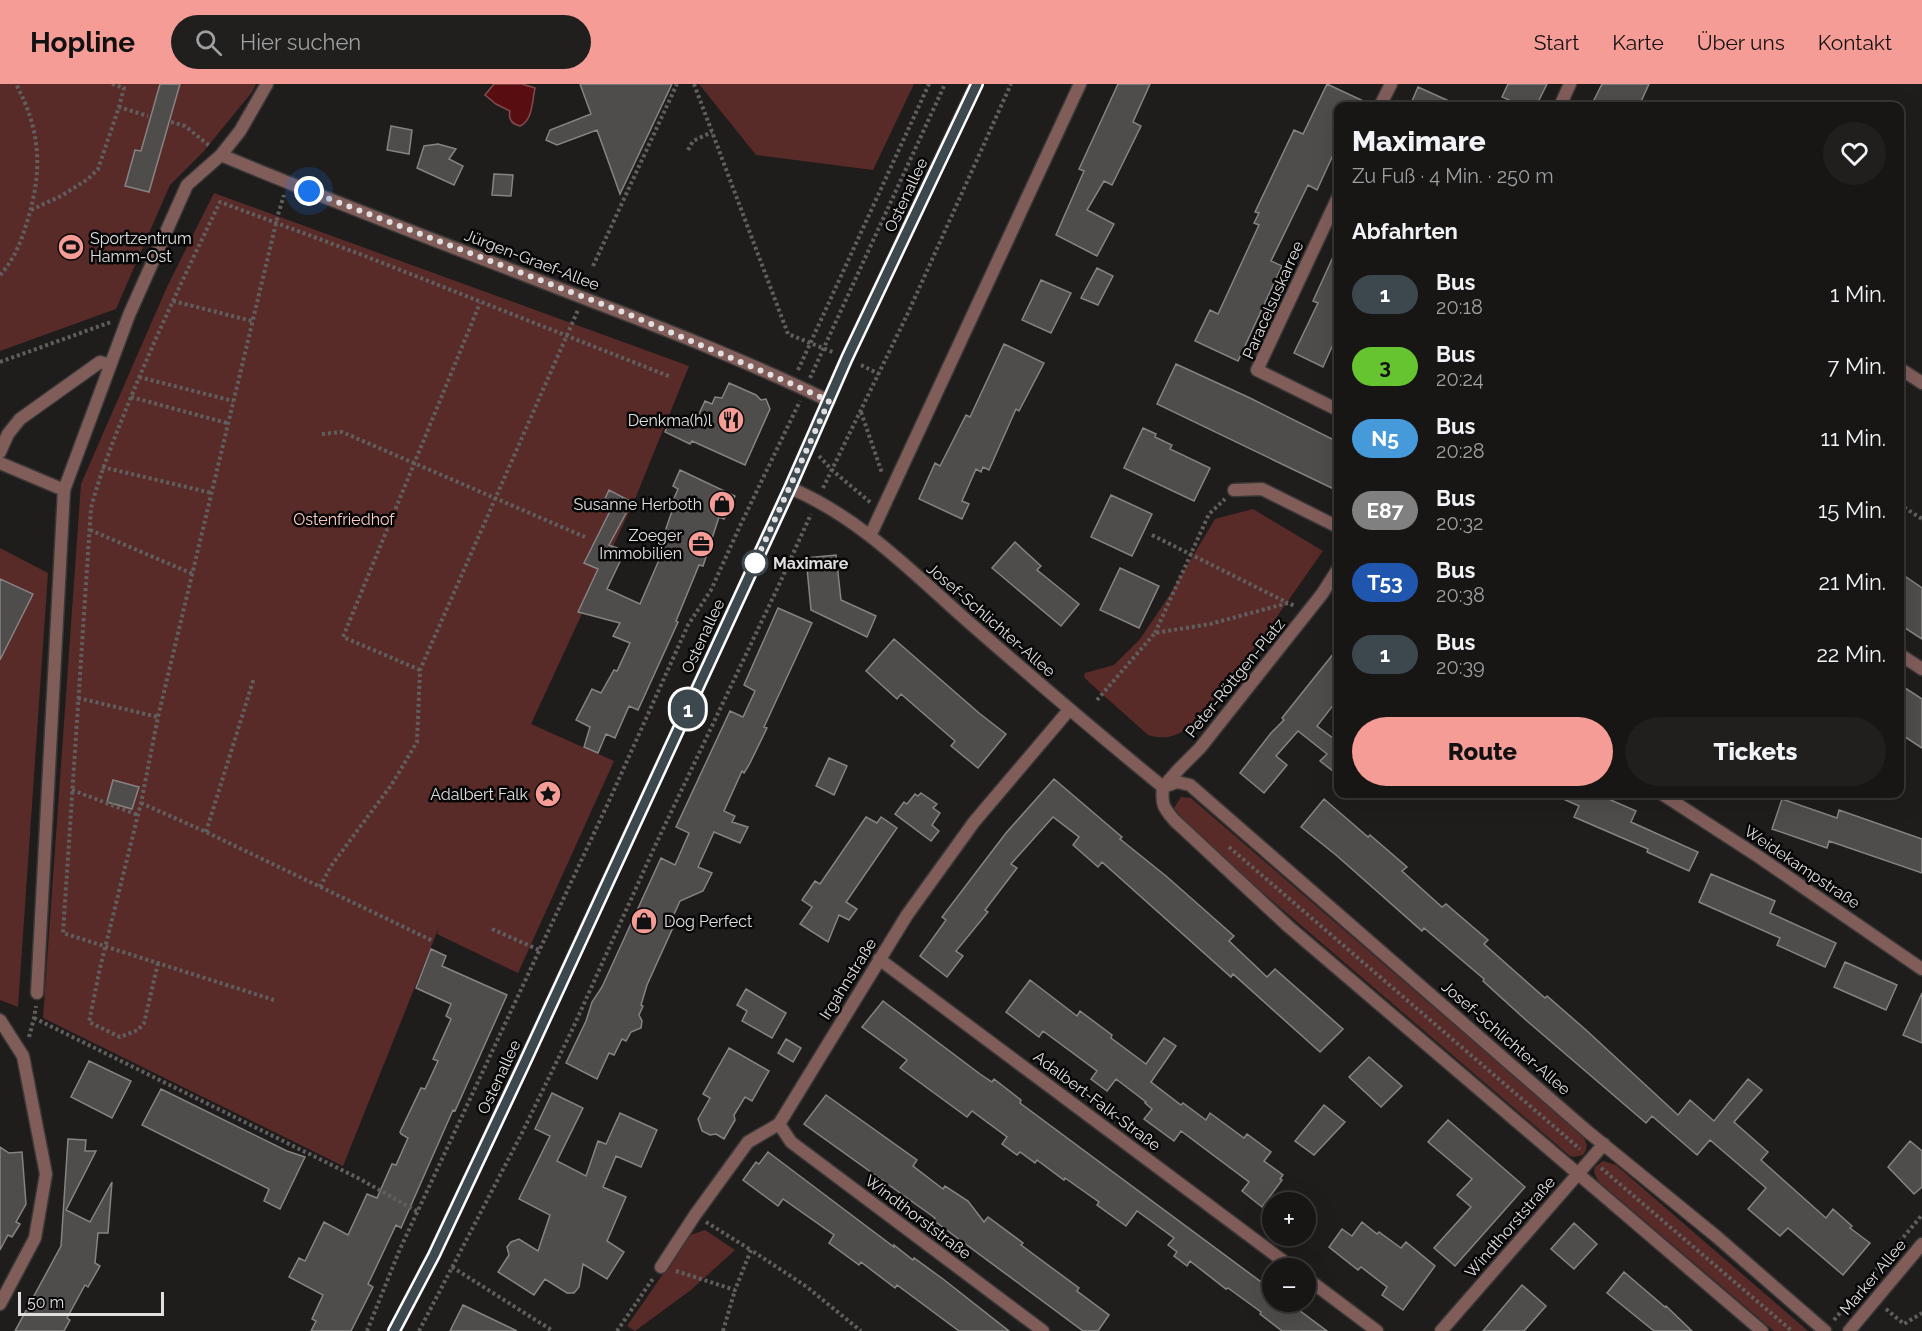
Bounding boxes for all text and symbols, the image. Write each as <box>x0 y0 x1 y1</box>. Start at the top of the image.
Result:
search box <box>171 15 591 69</box>
text: Hopline <box>30 26 135 59</box>
icon: search <box>192 26 225 59</box>
text: Hier suchen <box>240 29 361 55</box>
text: Start <box>1534 30 1579 55</box>
text: Karte <box>1612 30 1664 55</box>
text: Über uns <box>1697 30 1785 55</box>
text: Kontakt <box>1818 30 1892 55</box>
button: heart <box>1823 122 1886 185</box>
text: Maximare <box>1352 125 1486 158</box>
street label: Ostenallee <box>881 155 931 235</box>
text: Zu Fuß · 4 Min. · 250 m <box>1352 164 1554 188</box>
your location <box>294 176 324 206</box>
text: Abfahrten <box>1352 218 1458 244</box>
street label: Jürgen-Graef-Allee <box>462 226 602 294</box>
place label: Sportzentrum Hamm-Ost <box>90 229 192 266</box>
sports icon: Sportzentrum Hamm-Ost <box>56 232 86 262</box>
street label: Paracelsuskarree <box>1238 238 1308 362</box>
text: Bus <box>1436 269 1475 295</box>
text: 1 Min. <box>1830 281 1886 307</box>
text: 1 <box>1380 282 1390 307</box>
text: 20:18 <box>1436 295 1483 319</box>
text: Bus <box>1436 341 1475 367</box>
text: 7 Min. <box>1828 353 1886 379</box>
text: 3 <box>1379 354 1391 379</box>
text: 20:24 <box>1436 367 1484 391</box>
restaurant icon: Denkma(h)l <box>716 405 746 435</box>
place label: Denkma(h)l <box>628 411 713 430</box>
text: Bus <box>1436 413 1475 439</box>
text: 11 Min. <box>1820 425 1886 451</box>
text: N5 <box>1371 426 1399 451</box>
text: 20:28 <box>1436 439 1485 463</box>
text: Bus <box>1436 485 1475 511</box>
shop icon: Susanne Herboth <box>707 489 737 519</box>
place label: Susanne Herboth <box>574 495 702 514</box>
text: 15 Min. <box>1818 497 1886 523</box>
text: E87 <box>1366 498 1404 523</box>
park label: Ostenfriedhof <box>293 510 395 529</box>
text: 20:32 <box>1436 511 1484 535</box>
place label: Zoeger Immobilien <box>599 526 682 563</box>
office icon: Zoeger Immobilien <box>686 529 716 559</box>
marker: Maximare <box>742 550 768 576</box>
place label: Maximare <box>773 554 849 573</box>
text: Bus <box>1436 557 1475 583</box>
street label: Josef-Schlichter-Allee <box>923 559 1059 681</box>
text: 21 Min. <box>1818 569 1886 595</box>
text: T53 <box>1367 570 1403 595</box>
text: 20:38 <box>1436 583 1485 607</box>
street label: Ostenallee <box>678 596 728 676</box>
street label: Peter-Röttgen-Platz <box>1181 615 1289 741</box>
text: Bus <box>1436 629 1475 655</box>
text: 22 Min. <box>1816 641 1886 667</box>
text: 1 <box>1380 642 1390 667</box>
text: 20:39 <box>1436 655 1485 679</box>
line badge: 1 <box>668 690 708 728</box>
text: 1 <box>683 697 693 722</box>
button: Route <box>1352 717 1613 786</box>
button: Tickets <box>1625 717 1886 786</box>
place icon: Adalbert Falk <box>533 779 563 809</box>
place label: Adalbert Falk <box>430 785 529 804</box>
street label: Weidekampstraße <box>1741 821 1863 913</box>
shop icon: Dog Perfect <box>629 906 659 936</box>
place label: Dog Perfect <box>664 912 753 931</box>
street label: Irgahnstraße <box>816 935 880 1023</box>
street label: Josef-Schlichter-Allee <box>1438 977 1574 1099</box>
street label: Ostenallee <box>474 1037 524 1117</box>
street label: Adalbert-Falk-Straße <box>1030 1047 1164 1155</box>
street label: Windthorststraße <box>861 1171 975 1263</box>
street label: Windthorststraße <box>1461 1172 1559 1282</box>
map controls <box>1262 1192 1316 1312</box>
button: + <box>1262 1192 1316 1246</box>
street label: Marker Allee <box>1836 1235 1910 1319</box>
button: − <box>1262 1258 1316 1312</box>
scale bar <box>18 1289 164 1316</box>
text: 50 m <box>27 1293 64 1312</box>

